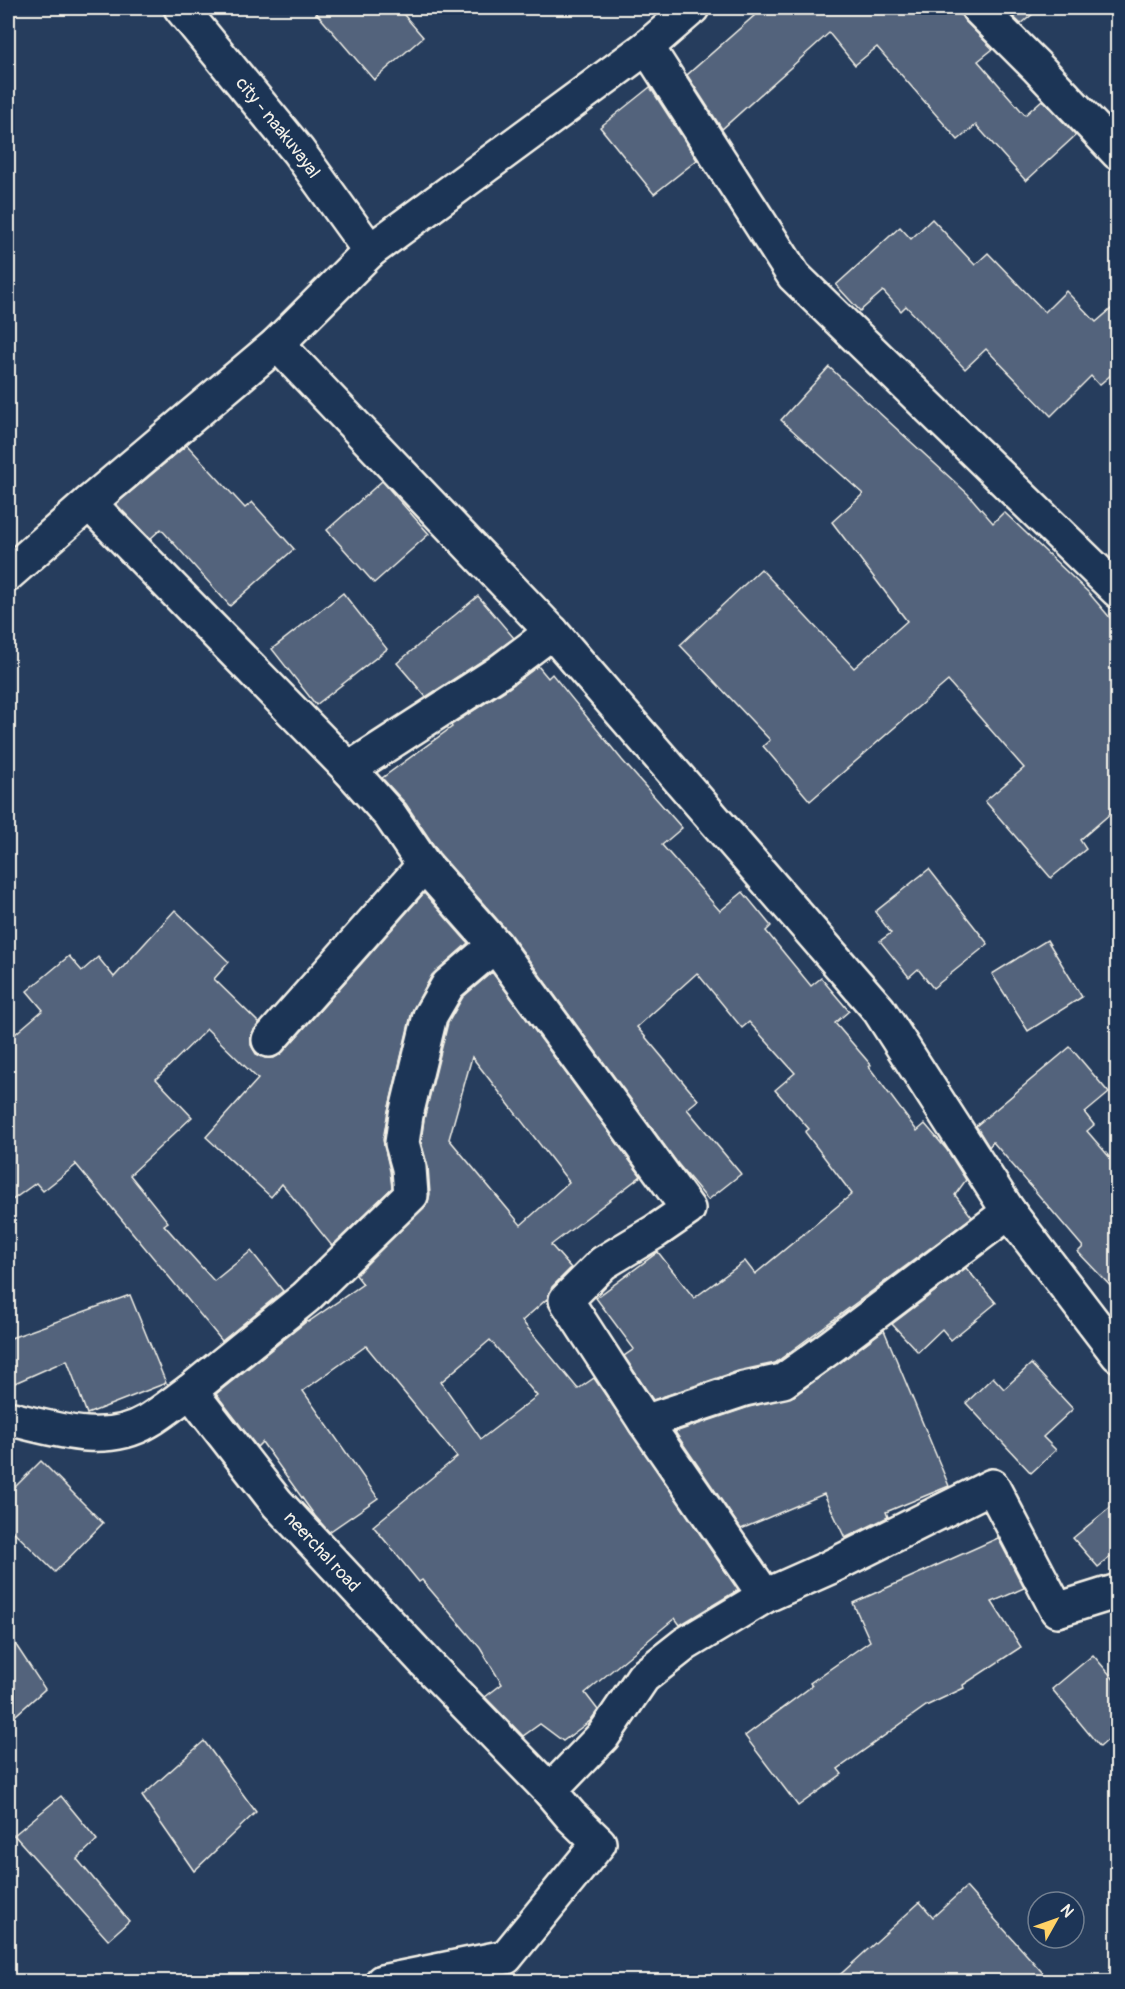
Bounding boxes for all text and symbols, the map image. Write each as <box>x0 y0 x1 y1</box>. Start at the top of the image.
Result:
street label: city - naakuvayal <box>231 72 325 183</box>
street label: neerchal road <box>279 1507 365 1597</box>
north arrow <box>1026 1890 1086 1950</box>
text: N <box>1056 1900 1078 1922</box>

